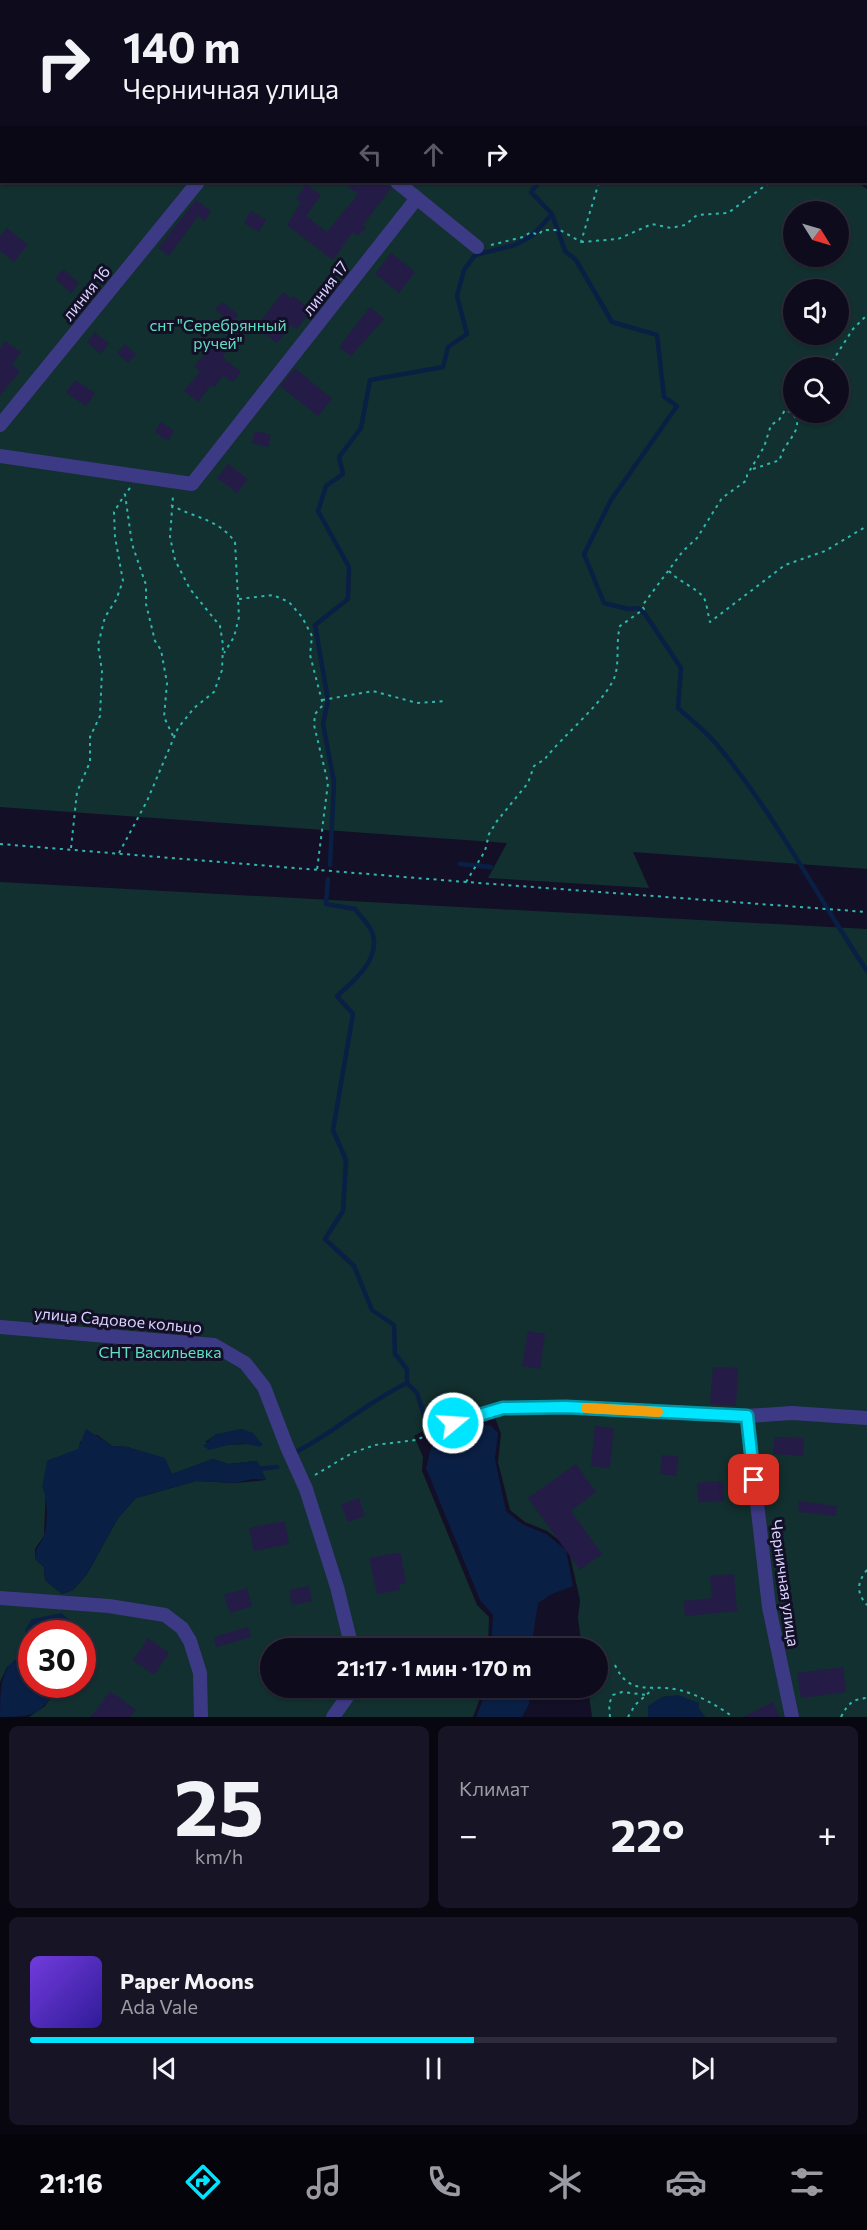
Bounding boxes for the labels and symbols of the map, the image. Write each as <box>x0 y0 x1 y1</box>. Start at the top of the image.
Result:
north arrow <box>783 201 849 267</box>
street label: линия 17 <box>298 257 352 319</box>
street label: линия 16 <box>58 262 113 324</box>
park label: снт "Серебрянный ручей" <box>149 315 287 352</box>
street label: улица Садовое кольцо <box>33 1303 203 1336</box>
park label: СНТ Васильевка <box>98 1342 222 1361</box>
position arrow <box>421 1391 485 1455</box>
pin <box>728 1454 779 1505</box>
street label: Черничная улица <box>767 1518 804 1648</box>
speed limit sign: 30 <box>18 1620 96 1698</box>

